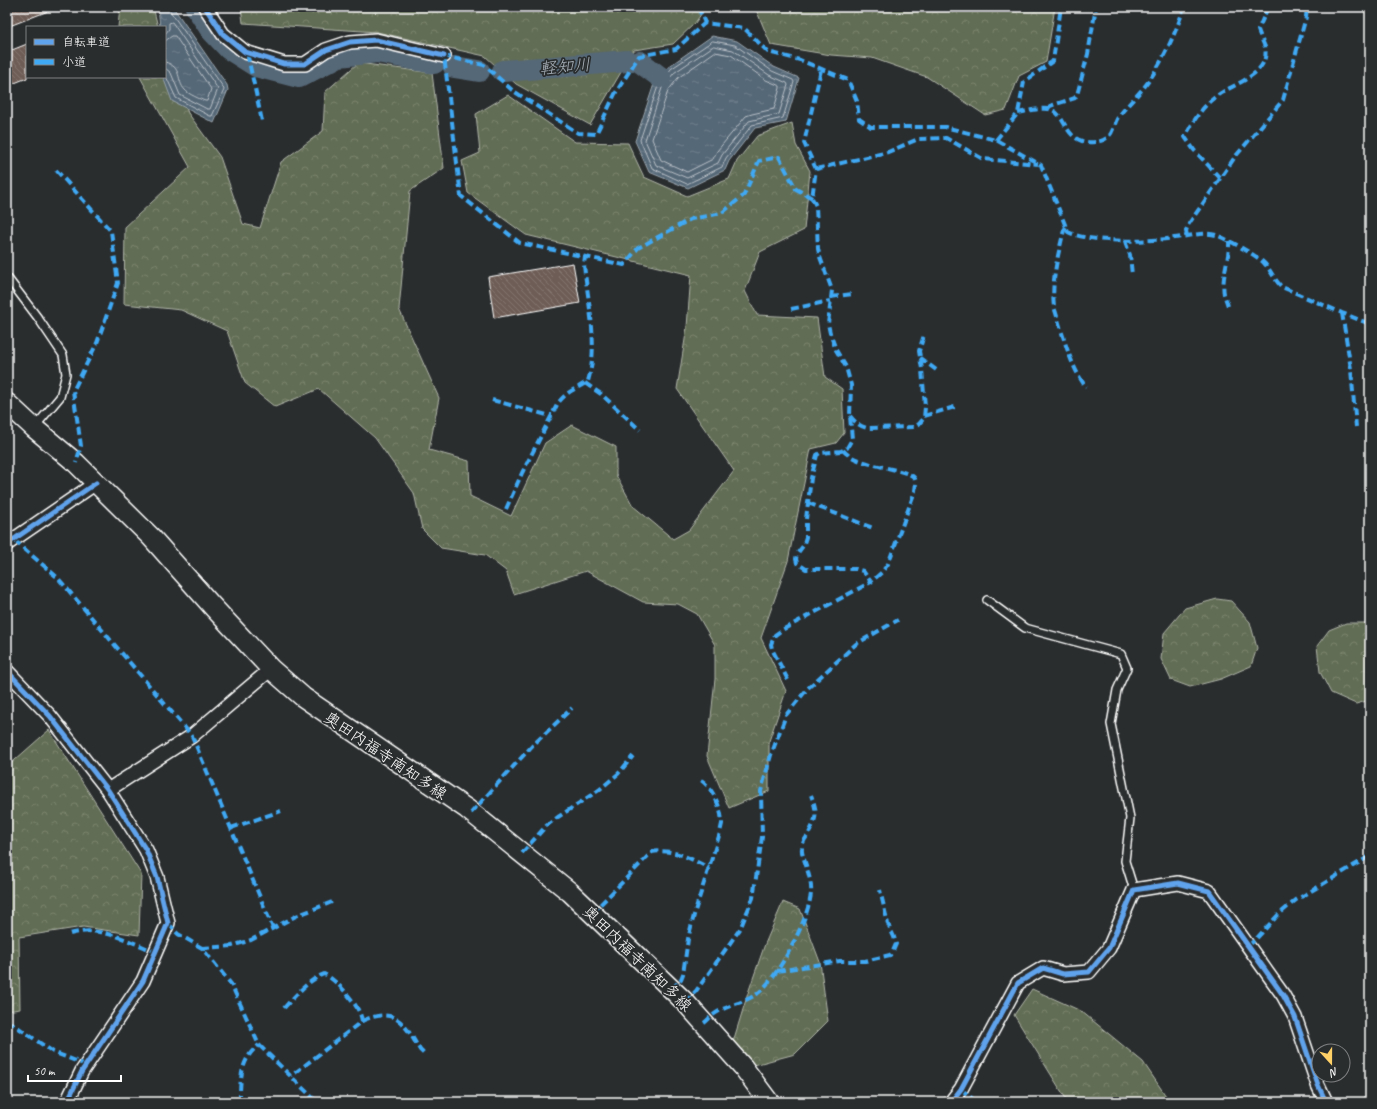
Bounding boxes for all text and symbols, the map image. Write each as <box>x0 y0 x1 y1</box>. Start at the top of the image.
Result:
legend <box>26 26 166 78</box>
text: 自転車道 <box>62 34 110 50</box>
text: 小道 <box>62 54 86 70</box>
water label: 軽知川 <box>539 54 591 79</box>
street label: 奥田内福寺南知多線 <box>320 707 451 804</box>
street label: 奥田内福寺南知多線 <box>579 902 696 1016</box>
north arrow <box>1311 1043 1351 1083</box>
scale bar <box>28 1057 121 1083</box>
text: 50 m <box>34 1063 56 1079</box>
text: N <box>1327 1065 1340 1081</box>

